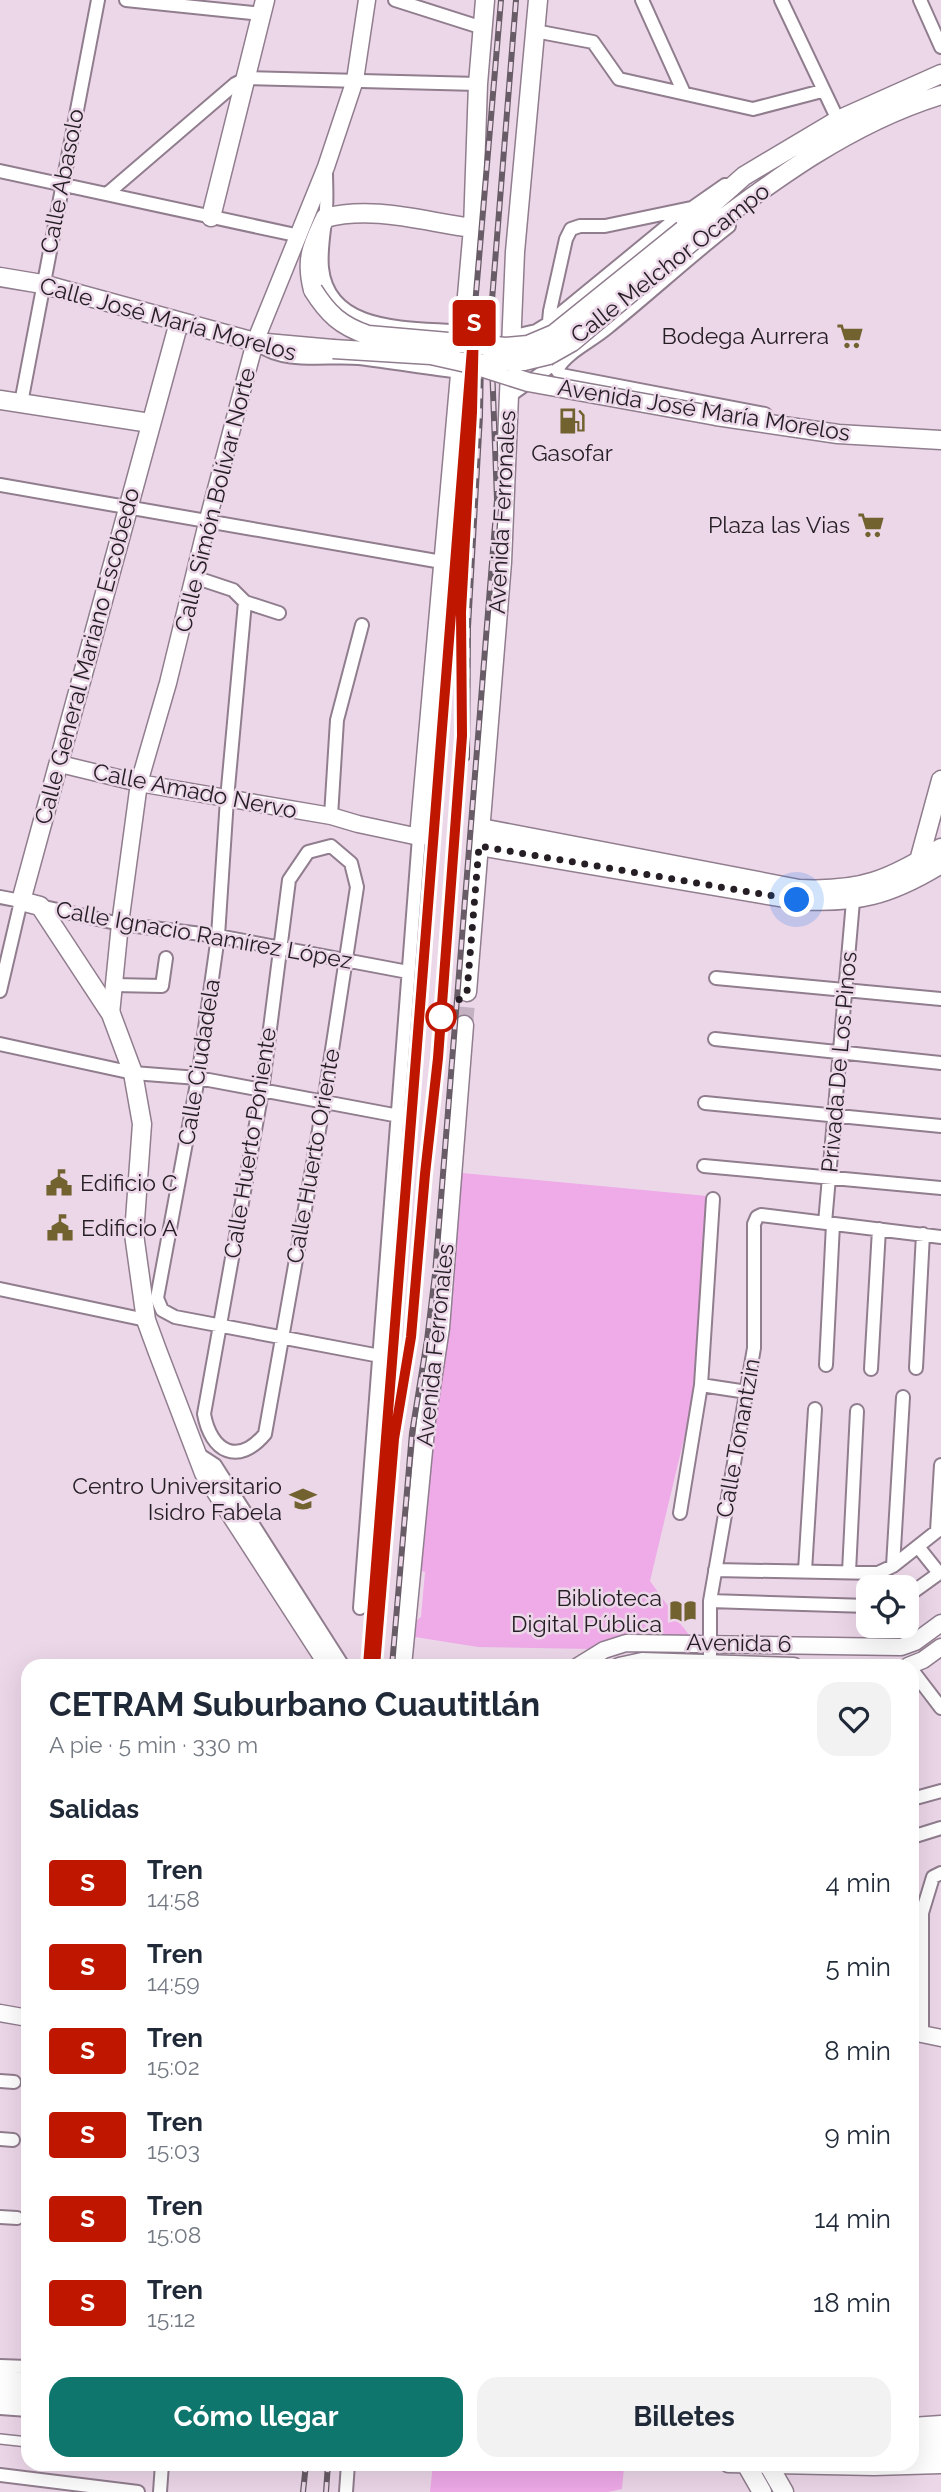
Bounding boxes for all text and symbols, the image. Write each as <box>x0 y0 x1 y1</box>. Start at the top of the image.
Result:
street label: Calle Abasolo <box>34 106 89 255</box>
street label: Calle Melchor Ocampo <box>565 177 774 349</box>
street label: Calle José María Morelos <box>37 271 299 366</box>
line badge: S <box>451 300 497 346</box>
text: S <box>467 308 481 337</box>
supermarket icon: Bodega Aurrera <box>835 321 865 351</box>
place label: Bodega Aurrera <box>662 322 829 349</box>
street label: Calle Simón Bolívar Norte <box>169 365 260 635</box>
street label: Avenida José María Morelos <box>556 373 852 446</box>
fuel station icon: Gasofar <box>557 406 587 436</box>
street label: Avenida Ferronales <box>483 409 520 614</box>
place label: Gasofar <box>531 439 613 466</box>
street label: Calle General Mariano Escobedo <box>29 485 144 827</box>
supermarket icon: Plaza las Vias <box>856 510 886 540</box>
place label: Plaza las Vias <box>708 511 850 538</box>
street label: Calle Amado Nervo <box>91 757 299 824</box>
your location <box>779 882 814 917</box>
street label: Calle Ignacio Ramírez López <box>54 895 354 974</box>
street label: Privada De Los Pinos <box>815 950 862 1174</box>
street label: Calle Ciudadela <box>172 977 225 1147</box>
unlabelled marker <box>426 1002 456 1032</box>
street label: Calle Huerto Poniente <box>218 1026 281 1260</box>
street label: Calle Huerto Oriente <box>280 1046 345 1265</box>
public building icon: Edificio C <box>44 1168 74 1198</box>
place label: Edificio C <box>80 1169 178 1196</box>
public building icon: Edificio A <box>45 1213 75 1243</box>
place label: Edificio A <box>81 1214 178 1241</box>
street label: Avenida Ferronales <box>410 1242 459 1448</box>
street label: Calle Tonantzin <box>710 1356 765 1520</box>
place label: Centro Universitario Isidro Fabela <box>72 1472 282 1525</box>
school or university icon: Centro Universitario Isidro Fabela <box>288 1484 318 1514</box>
map controls <box>856 1575 919 1638</box>
button: locate <box>856 1575 919 1638</box>
place label: Biblioteca Digital Pública <box>511 1584 662 1637</box>
library icon: Biblioteca Digital Pública <box>668 1596 698 1626</box>
street label: Avenida 6 <box>686 1628 792 1657</box>
button: heart <box>817 1682 891 1756</box>
text: CETRAM Suburbano Cuautitlán <box>49 1685 540 1724</box>
text: A pie · 5 min · 330 m <box>49 1731 258 1758</box>
text: Salidas <box>49 1794 139 1824</box>
text: Tren <box>147 1855 203 1885</box>
text: S <box>80 1868 95 1897</box>
text: 4 min <box>825 1868 891 1898</box>
text: 14:58 <box>147 1885 200 1912</box>
text: Tren <box>147 1939 203 1969</box>
text: S <box>80 1952 95 1981</box>
text: 5 min <box>825 1952 891 1982</box>
text: 14:59 <box>147 1969 200 1996</box>
text: Tren <box>147 2023 203 2053</box>
text: S <box>80 2036 95 2065</box>
text: 8 min <box>824 2036 891 2066</box>
text: 15:02 <box>147 2053 200 2080</box>
text: Tren <box>147 2107 203 2137</box>
text: S <box>80 2120 95 2149</box>
text: 9 min <box>824 2120 891 2150</box>
text: 15:03 <box>147 2137 200 2164</box>
text: Tren <box>147 2191 203 2221</box>
text: S <box>80 2204 95 2233</box>
text: 14 min <box>814 2204 891 2234</box>
text: 15:08 <box>147 2221 201 2248</box>
text: Tren <box>147 2275 203 2305</box>
text: S <box>80 2288 95 2317</box>
text: 18 min <box>813 2288 891 2318</box>
text: 15:12 <box>147 2305 196 2332</box>
button: Cómo llegar <box>49 2377 463 2457</box>
button: Billetes <box>477 2377 891 2457</box>

